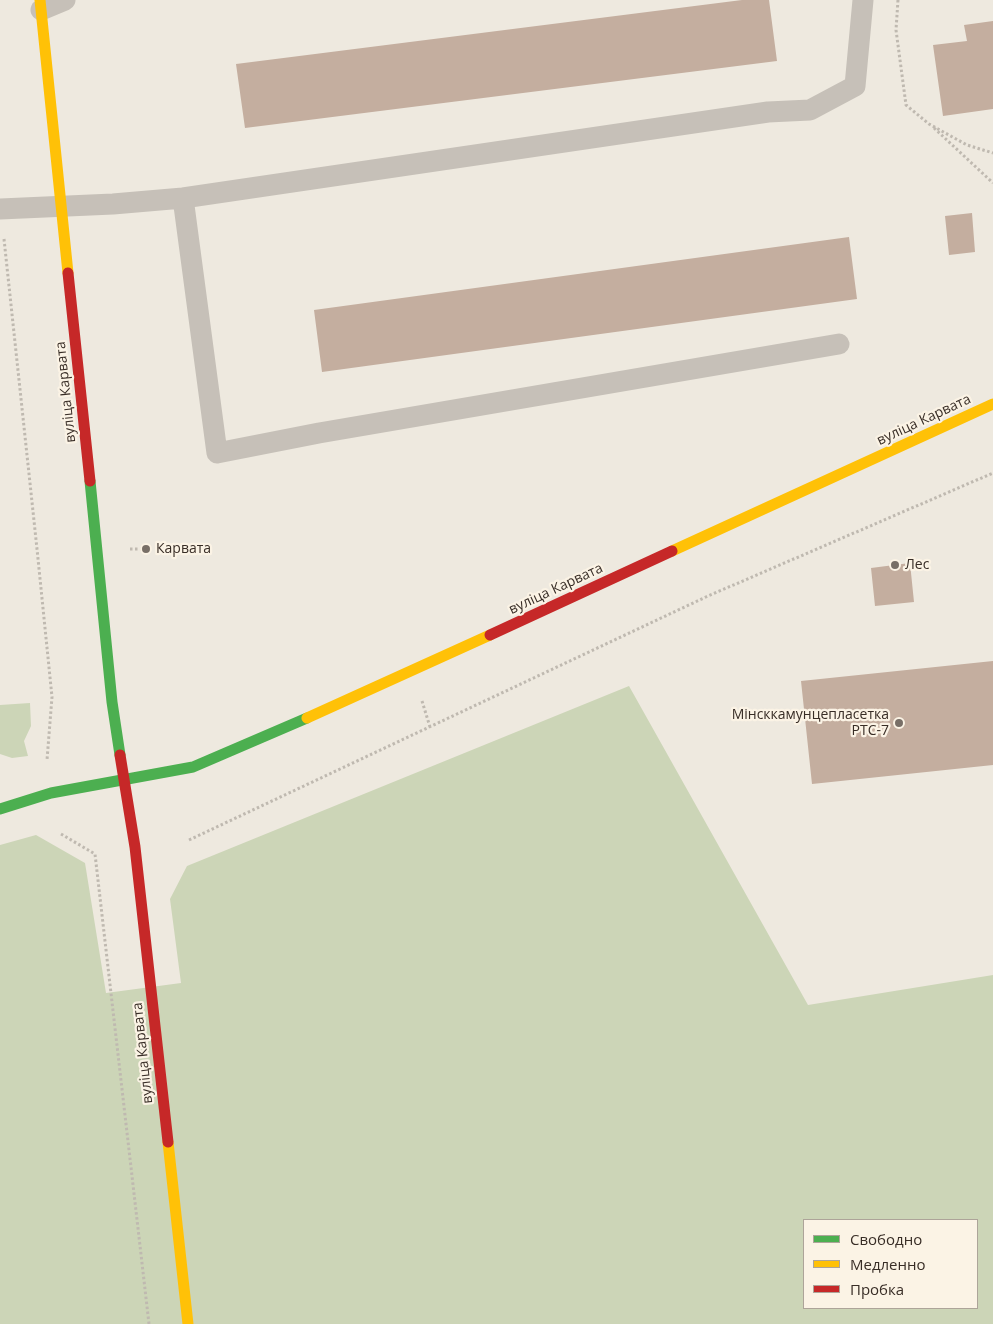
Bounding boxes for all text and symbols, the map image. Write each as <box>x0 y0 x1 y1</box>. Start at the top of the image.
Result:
street label: вуліца Карвата <box>52 340 80 444</box>
street label: вуліца Карвата <box>874 391 974 449</box>
place label: Карвата <box>156 541 211 557</box>
marker: Карвата <box>140 543 152 555</box>
place label: Лес <box>905 557 929 573</box>
marker: Лес <box>889 559 901 571</box>
street label: вуліца Карвата <box>506 560 606 618</box>
place label: Мінсккамунцепласетка РТС-7 <box>732 707 889 740</box>
marker: Мінсккамунцепласетка РТС-7 <box>893 717 905 729</box>
street label: вуліца Карвата <box>129 1001 157 1105</box>
legend <box>803 1219 978 1309</box>
text: Свободно <box>850 1229 922 1249</box>
text: Медленно <box>850 1254 926 1274</box>
text: Пробка <box>850 1279 904 1299</box>

